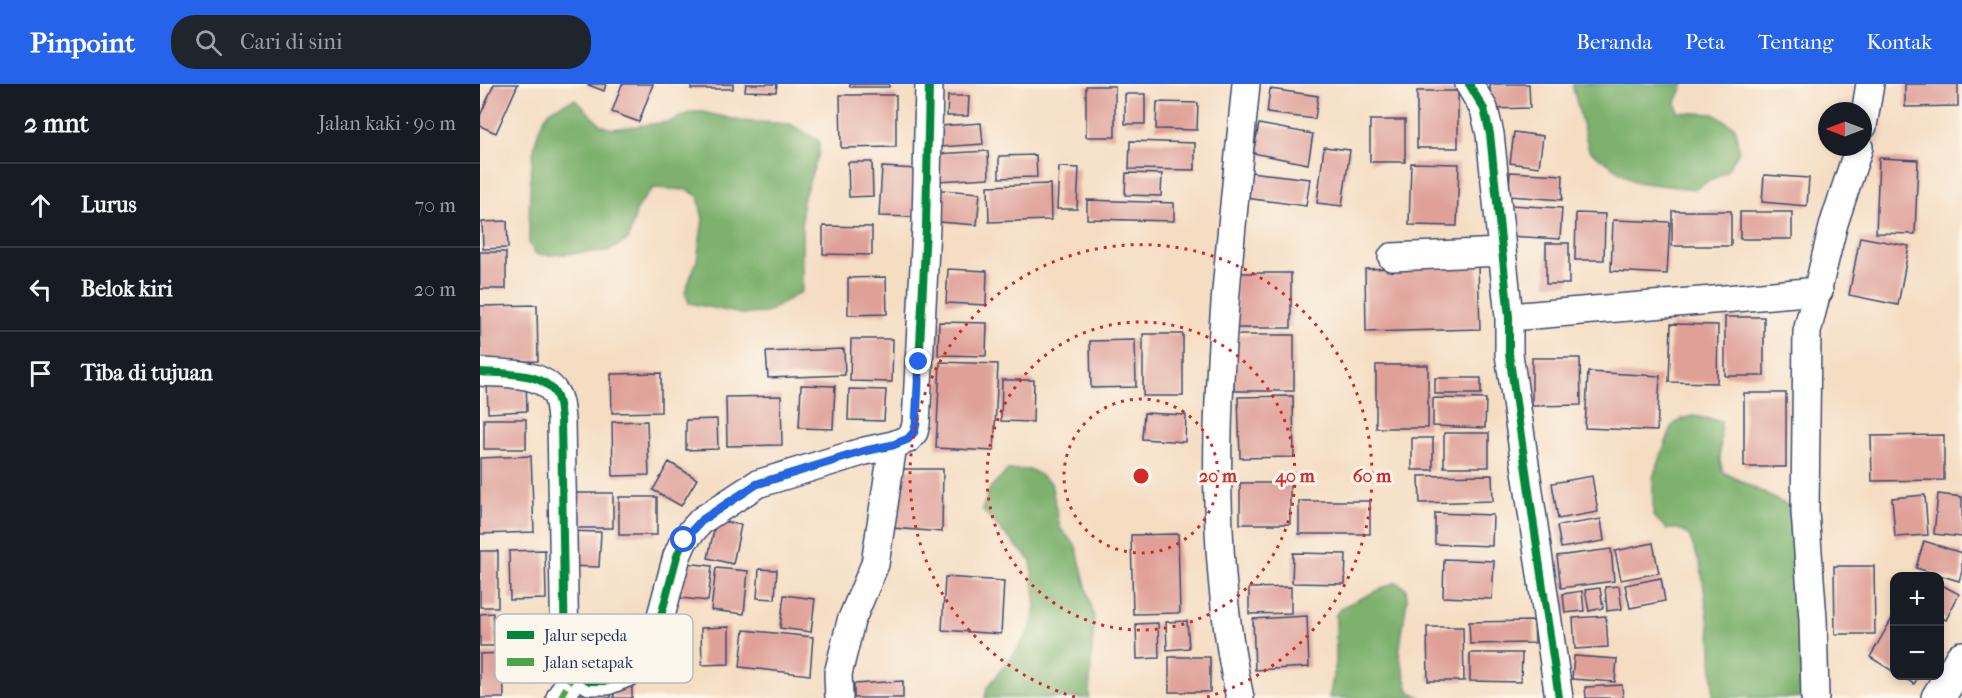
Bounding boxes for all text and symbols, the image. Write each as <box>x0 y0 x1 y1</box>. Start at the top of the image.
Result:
search box <box>171 15 591 69</box>
text: Pinpoint <box>30 26 135 59</box>
icon: search <box>192 26 225 59</box>
text: Cari di sini <box>240 29 343 55</box>
text: Beranda <box>1576 30 1652 54</box>
text: Peta <box>1685 30 1725 54</box>
text: Tentang <box>1758 30 1834 54</box>
text: Kontak <box>1867 30 1932 54</box>
north arrow <box>1818 102 1872 156</box>
text: 2 mnt <box>24 108 89 139</box>
text: Jalan kaki · 90 m <box>318 112 456 135</box>
icon: ahead <box>24 189 57 222</box>
text: Lurus <box>81 192 137 218</box>
text: 70 m <box>414 194 456 217</box>
icon: left <box>24 273 57 306</box>
text: Belok kiri <box>81 276 173 302</box>
text: 20 m <box>414 278 456 301</box>
route end <box>905 348 931 374</box>
icon: arrive <box>24 357 57 390</box>
text: Tiba di tujuan <box>81 360 213 386</box>
centre of rings <box>1131 466 1151 486</box>
text: 20 m <box>1199 466 1238 487</box>
text: 40 m <box>1274 466 1316 487</box>
text: 60 m <box>1353 466 1392 487</box>
route start <box>670 526 696 552</box>
map controls <box>1890 572 1944 680</box>
button: + <box>1890 572 1944 626</box>
legend <box>495 614 693 683</box>
text: Jalur sepeda <box>542 626 628 645</box>
button: − <box>1890 626 1944 680</box>
text: Jalan setapak <box>542 653 634 672</box>

